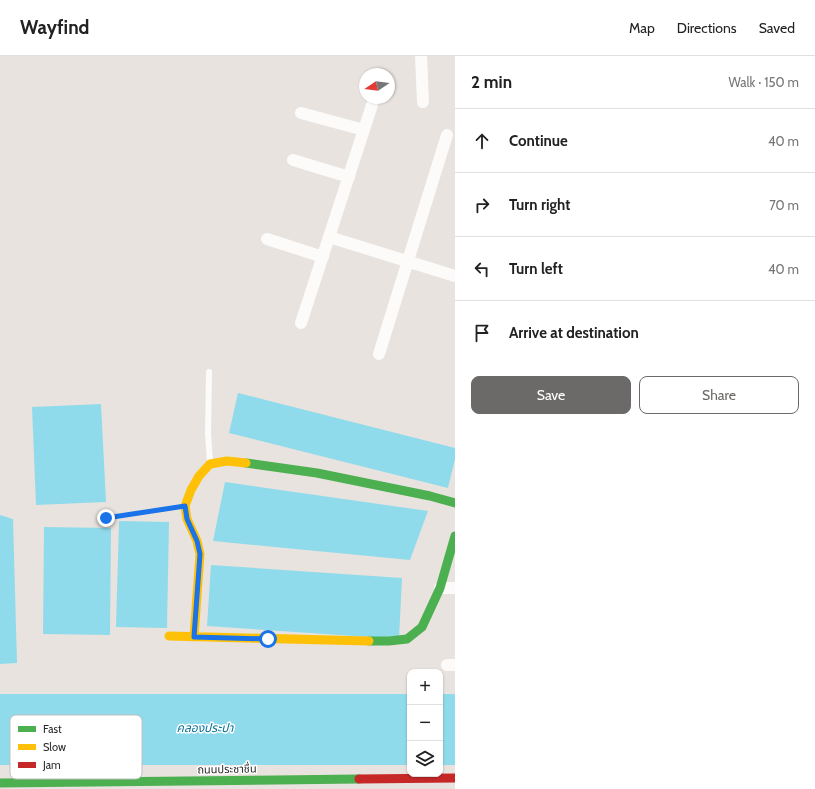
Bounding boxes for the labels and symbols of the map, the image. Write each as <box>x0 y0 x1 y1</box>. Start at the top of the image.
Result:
north arrow <box>359 68 395 104</box>
route end <box>97 509 115 527</box>
route start <box>259 630 277 648</box>
legend <box>10 715 142 779</box>
water label: คลองประปา <box>177 720 235 735</box>
text: Fast <box>43 722 62 736</box>
text: Slow <box>43 740 66 754</box>
text: Jam <box>42 758 61 772</box>
street label: ถนนประชาชื่น <box>197 761 257 777</box>

